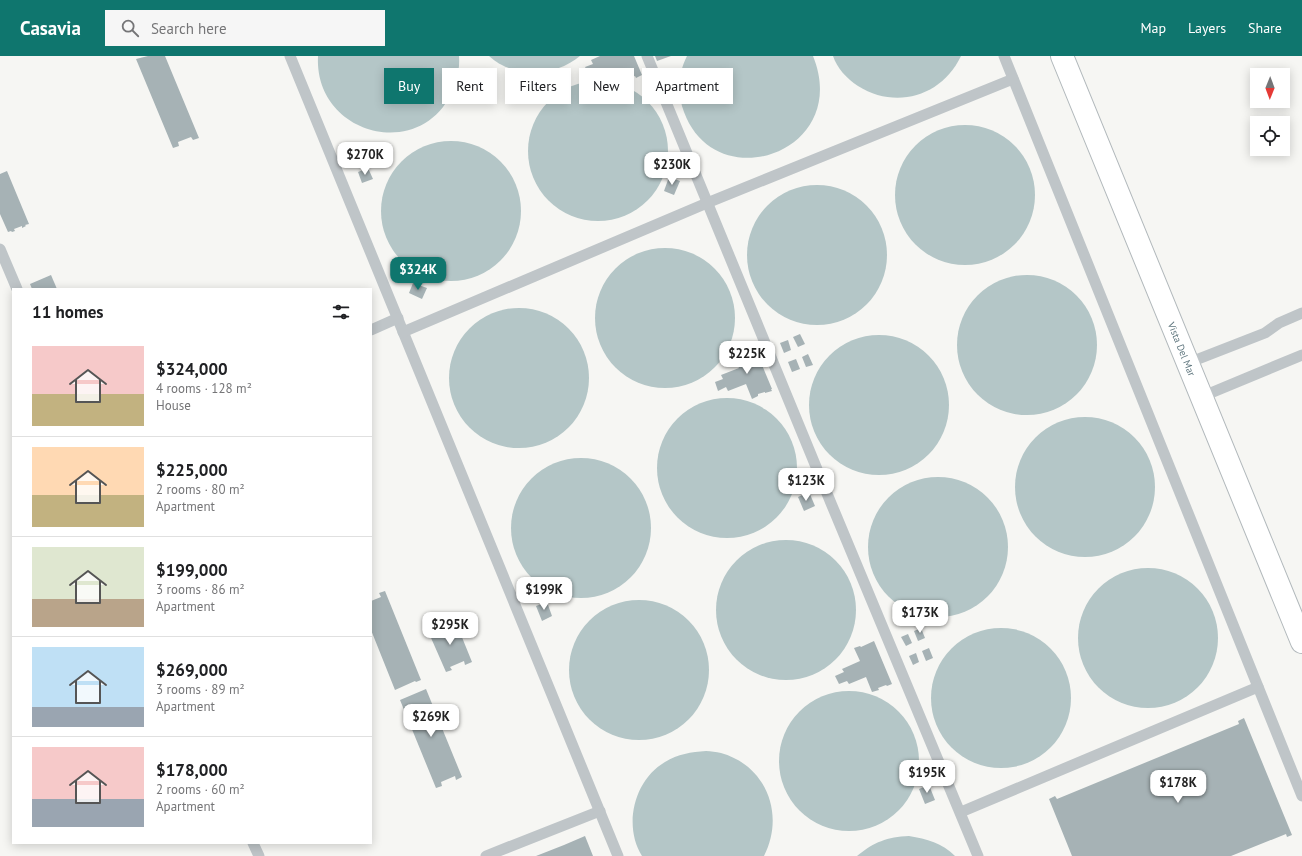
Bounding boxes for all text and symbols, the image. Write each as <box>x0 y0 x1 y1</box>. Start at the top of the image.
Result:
search box <box>105 10 385 46</box>
text: Casavia <box>20 16 81 40</box>
icon: search <box>119 17 141 39</box>
text: Search here <box>151 19 227 38</box>
text: Map <box>1140 19 1166 37</box>
text: Layers <box>1188 19 1226 37</box>
text: Share <box>1248 19 1282 37</box>
chip: Buy <box>384 68 434 104</box>
chip: Rent <box>442 68 497 104</box>
chip: Filters <box>505 68 571 104</box>
chip: New <box>579 68 634 104</box>
chip: Apartment <box>642 68 733 104</box>
north arrow <box>1250 68 1290 108</box>
map controls <box>1250 68 1290 156</box>
button: locate <box>1250 116 1290 156</box>
pin: $270K <box>337 142 393 176</box>
text: $270K <box>346 146 384 163</box>
pin: $230K <box>644 152 700 186</box>
text: $230K <box>653 156 691 173</box>
pin: $324K <box>390 257 446 291</box>
text: $324K <box>399 261 437 278</box>
text: 11 homes <box>32 301 103 323</box>
icon: filters <box>330 301 352 323</box>
street label: Vista Del Mar <box>1164 319 1198 379</box>
pin: $225K <box>719 341 775 375</box>
text: $225K <box>728 345 766 362</box>
text: $324,000 <box>156 358 228 380</box>
icon: home <box>64 362 112 410</box>
text: 4 rooms · 128 m² <box>156 380 252 397</box>
text: House <box>156 397 191 414</box>
text: $225,000 <box>156 459 228 481</box>
icon: home <box>64 463 112 511</box>
pin: $123K <box>778 468 834 502</box>
text: $123K <box>787 472 825 489</box>
text: 2 rooms · 80 m² <box>156 481 245 498</box>
text: Apartment <box>156 498 215 515</box>
text: $199,000 <box>156 559 228 581</box>
icon: home <box>64 563 112 611</box>
pin: $199K <box>516 577 572 611</box>
text: 3 rooms · 86 m² <box>156 581 245 598</box>
text: $199K <box>525 581 563 598</box>
text: Apartment <box>156 598 215 615</box>
pin: $173K <box>892 600 948 634</box>
text: $173K <box>901 604 939 621</box>
pin: $295K <box>422 612 478 646</box>
text: $295K <box>431 616 469 633</box>
text: $269,000 <box>156 659 228 681</box>
icon: home <box>64 663 112 711</box>
text: 3 rooms · 89 m² <box>156 681 245 698</box>
text: Apartment <box>156 698 215 715</box>
pin: $269K <box>403 704 459 738</box>
text: $269K <box>412 708 450 725</box>
text: $178,000 <box>156 759 228 781</box>
pin: $195K <box>899 760 955 794</box>
icon: home <box>64 763 112 811</box>
text: $195K <box>908 764 946 781</box>
pin: $178K <box>1150 770 1206 804</box>
text: $178K <box>1159 774 1197 791</box>
text: 2 rooms · 60 m² <box>156 781 245 798</box>
text: Apartment <box>156 798 215 815</box>

